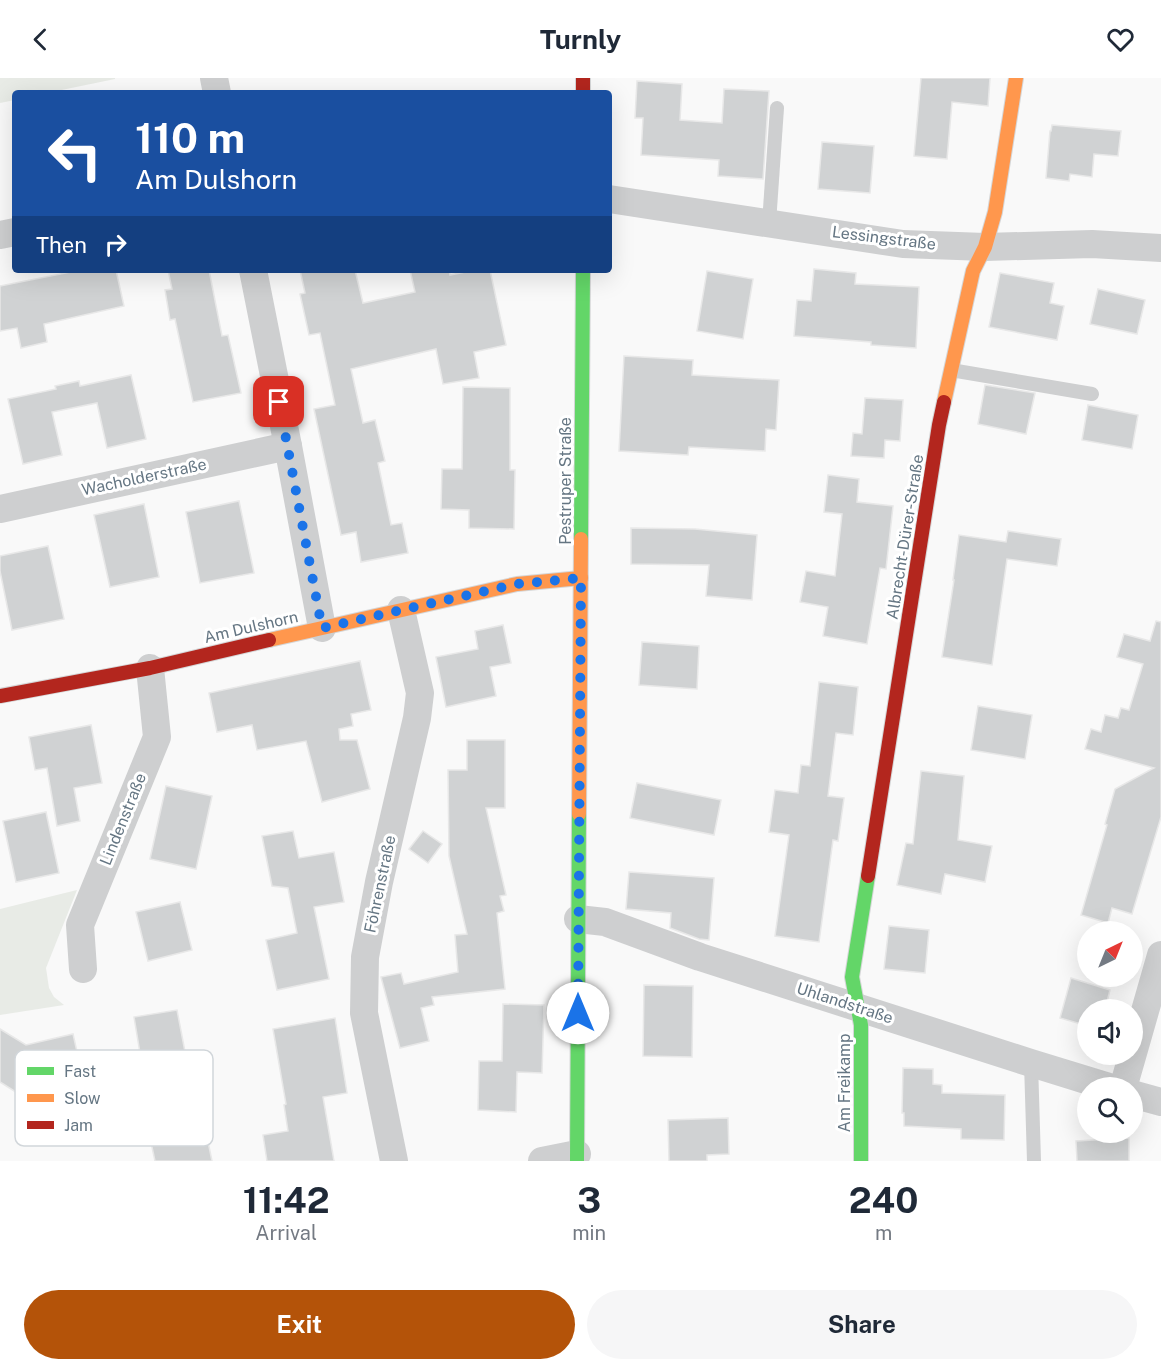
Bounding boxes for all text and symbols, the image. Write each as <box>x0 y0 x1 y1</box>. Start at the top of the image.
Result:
icon: back <box>24 23 57 56</box>
text: Turnly <box>540 23 621 55</box>
icon: heart <box>1104 23 1137 56</box>
text: 110 m <box>135 113 245 162</box>
icon: left <box>36 114 114 192</box>
text: Am Dulshorn <box>135 163 297 195</box>
street label: Lessingstraße <box>831 222 937 254</box>
icon: right <box>99 228 132 261</box>
text: Then <box>36 232 87 258</box>
pin <box>253 376 304 427</box>
icon: arrive <box>262 385 295 418</box>
street label: Pestruper Straße <box>556 417 575 545</box>
street label: Albrecht-Dürer-Straße <box>883 453 927 621</box>
street label: Wacholderstraße <box>80 455 208 499</box>
street label: Am Dulshorn <box>202 607 300 647</box>
street label: Lindenstraße <box>96 770 150 868</box>
street label: Föhrenstraße <box>360 833 400 935</box>
north arrow <box>1077 921 1143 987</box>
map controls <box>1077 921 1143 1143</box>
street label: Uhlandstraße <box>794 978 896 1028</box>
position arrow <box>546 981 610 1045</box>
button: sound <box>1077 999 1143 1065</box>
street label: Am Freikamp <box>835 1034 854 1132</box>
legend <box>15 1050 213 1146</box>
text: Fast <box>64 1062 96 1081</box>
button: search <box>1077 1077 1143 1143</box>
text: Slow <box>64 1089 101 1108</box>
text: Jam <box>64 1116 93 1135</box>
text: 11:42 <box>243 1179 330 1221</box>
text: 3 <box>577 1179 601 1221</box>
text: 240 <box>849 1179 918 1221</box>
text: Arrival <box>255 1221 317 1245</box>
text: min <box>572 1221 606 1245</box>
text: m <box>875 1221 892 1245</box>
button: Exit <box>24 1290 575 1359</box>
button: Share <box>587 1290 1137 1359</box>

